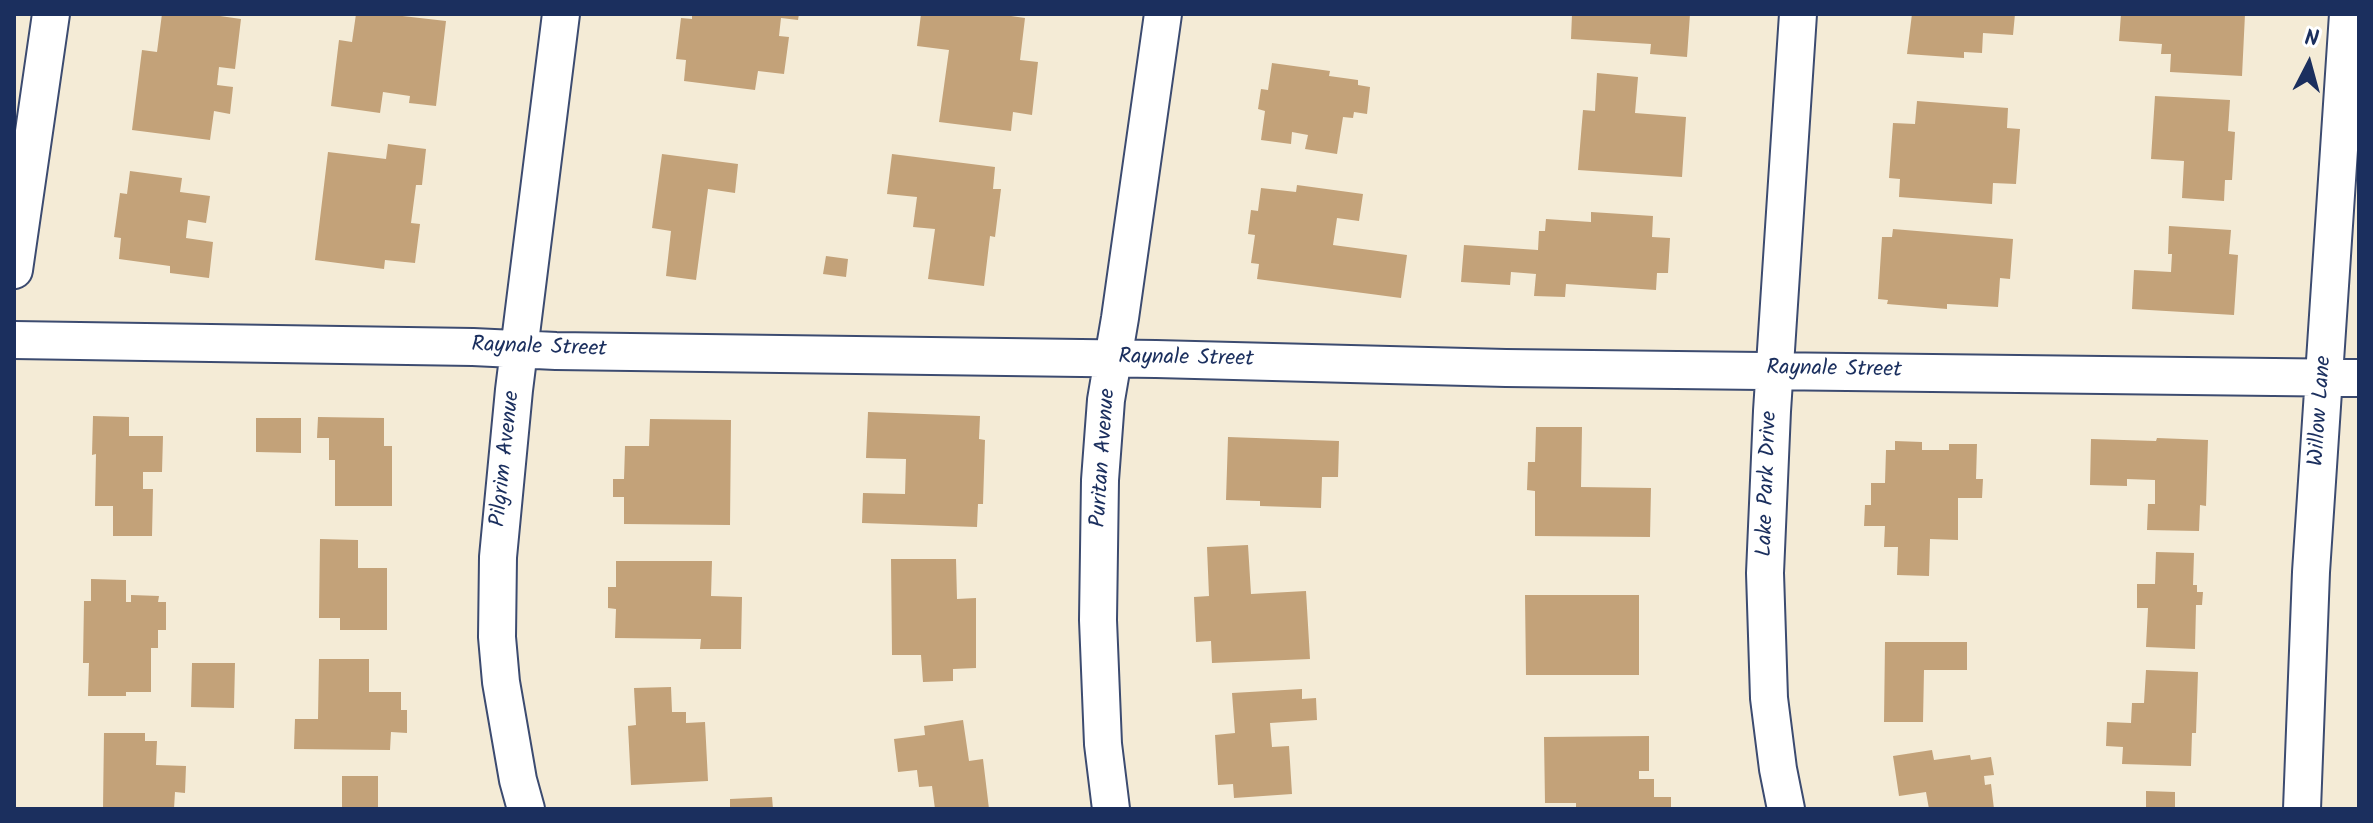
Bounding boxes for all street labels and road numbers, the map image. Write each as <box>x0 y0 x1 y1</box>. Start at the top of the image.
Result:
street label: Raynale Street <box>471 333 607 365</box>
street label: Raynale Street <box>1118 346 1254 374</box>
street label: Willow Lane <box>2305 355 2339 467</box>
street label: Raynale Street <box>1766 357 1902 385</box>
street label: Puritan Avenue <box>1087 388 1123 528</box>
street label: Pilgrim Avenue <box>487 390 527 528</box>
street label: Lake Park Drive <box>1753 411 1785 557</box>

